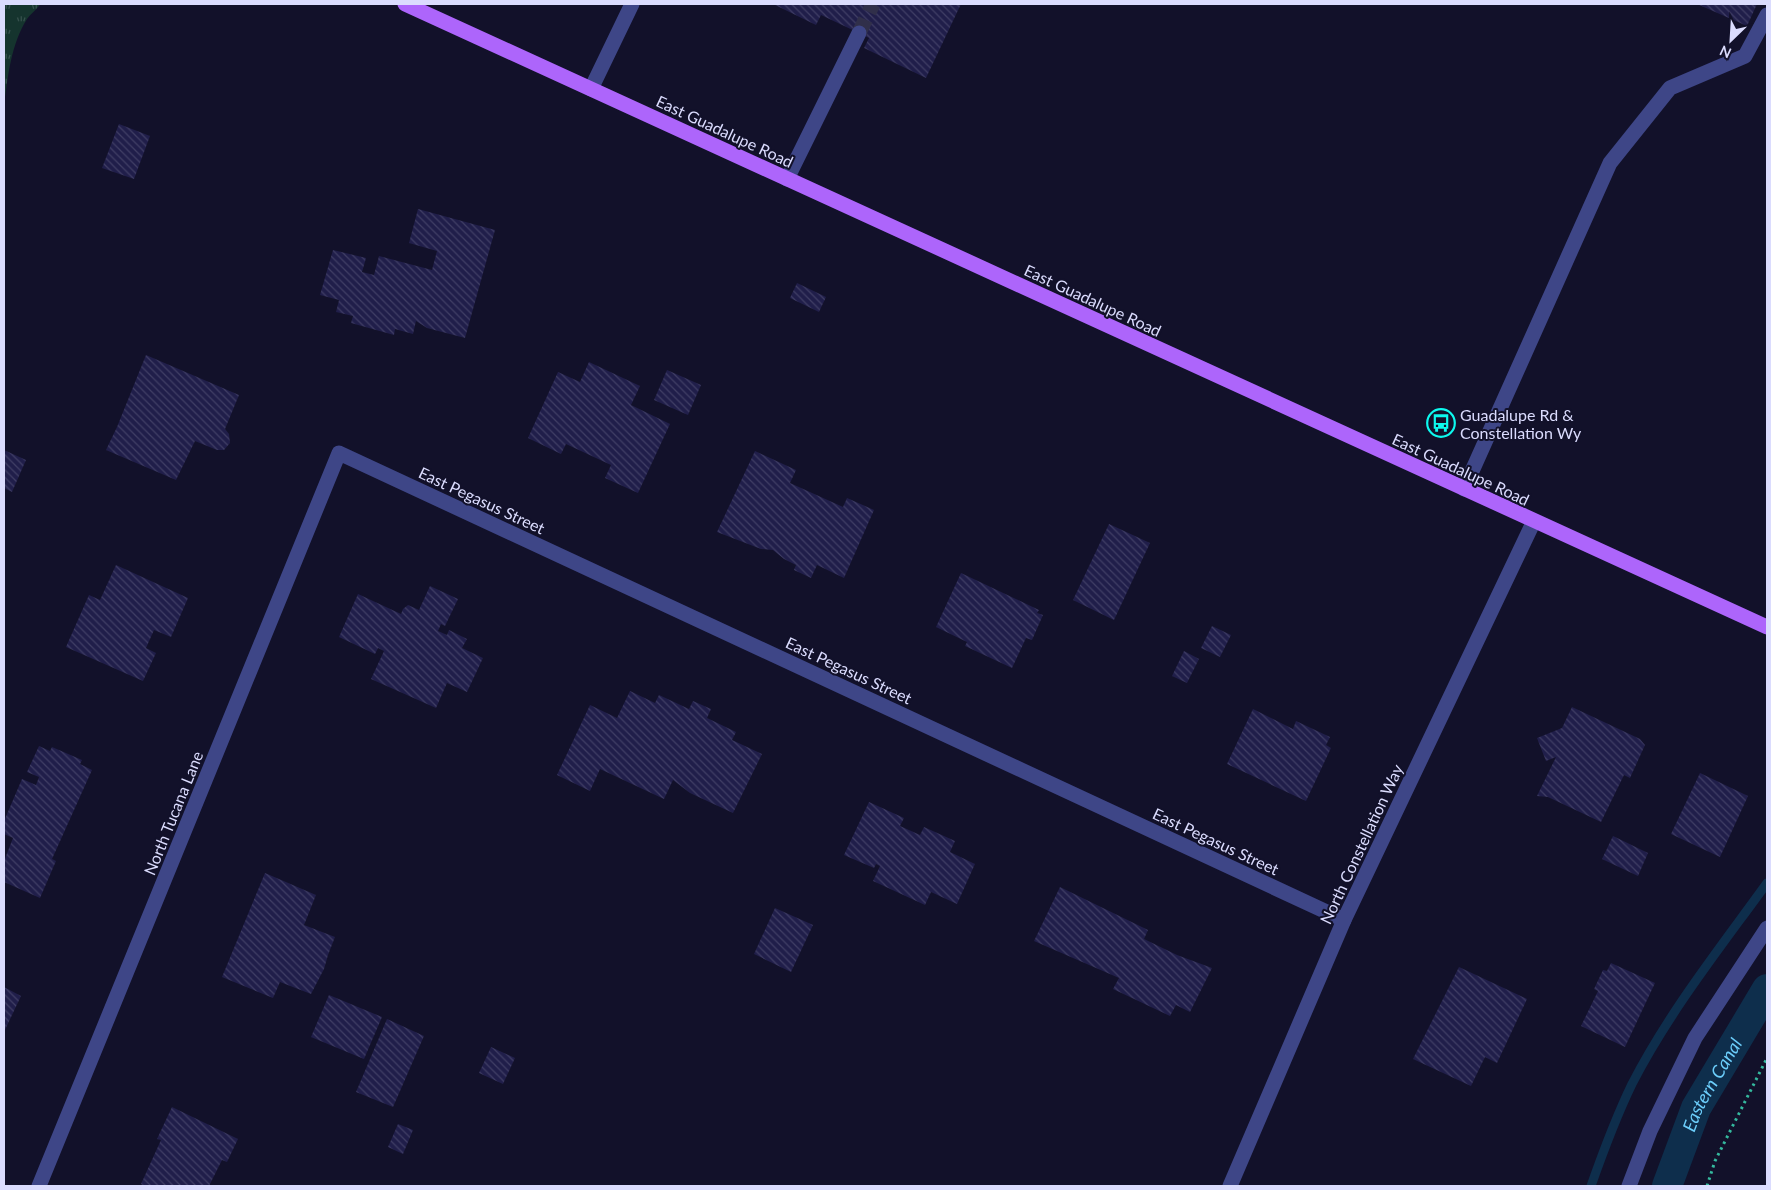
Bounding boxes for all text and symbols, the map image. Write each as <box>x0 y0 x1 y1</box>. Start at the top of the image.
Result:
north arrow <box>1706 15 1756 65</box>
text: N <box>1717 42 1734 62</box>
street label: East Guadalupe Road <box>654 91 796 171</box>
street label: East Guadalupe Road <box>1022 260 1164 340</box>
place label: Guadalupe Rd & Constellation Wy <box>1460 405 1582 442</box>
bus stop icon: Guadalupe Rd & Constellation Wy <box>1426 408 1456 438</box>
street label: East Guadalupe Road <box>1390 429 1532 509</box>
street label: East Pegasus Street <box>416 462 548 538</box>
street label: East Pegasus Street <box>783 632 915 708</box>
street label: North Tucana Lane <box>139 748 207 878</box>
street label: North Constellation Way <box>1316 760 1407 927</box>
street label: East Pegasus Street <box>1150 803 1282 879</box>
water label: Eastern Canal <box>1677 1034 1746 1134</box>

